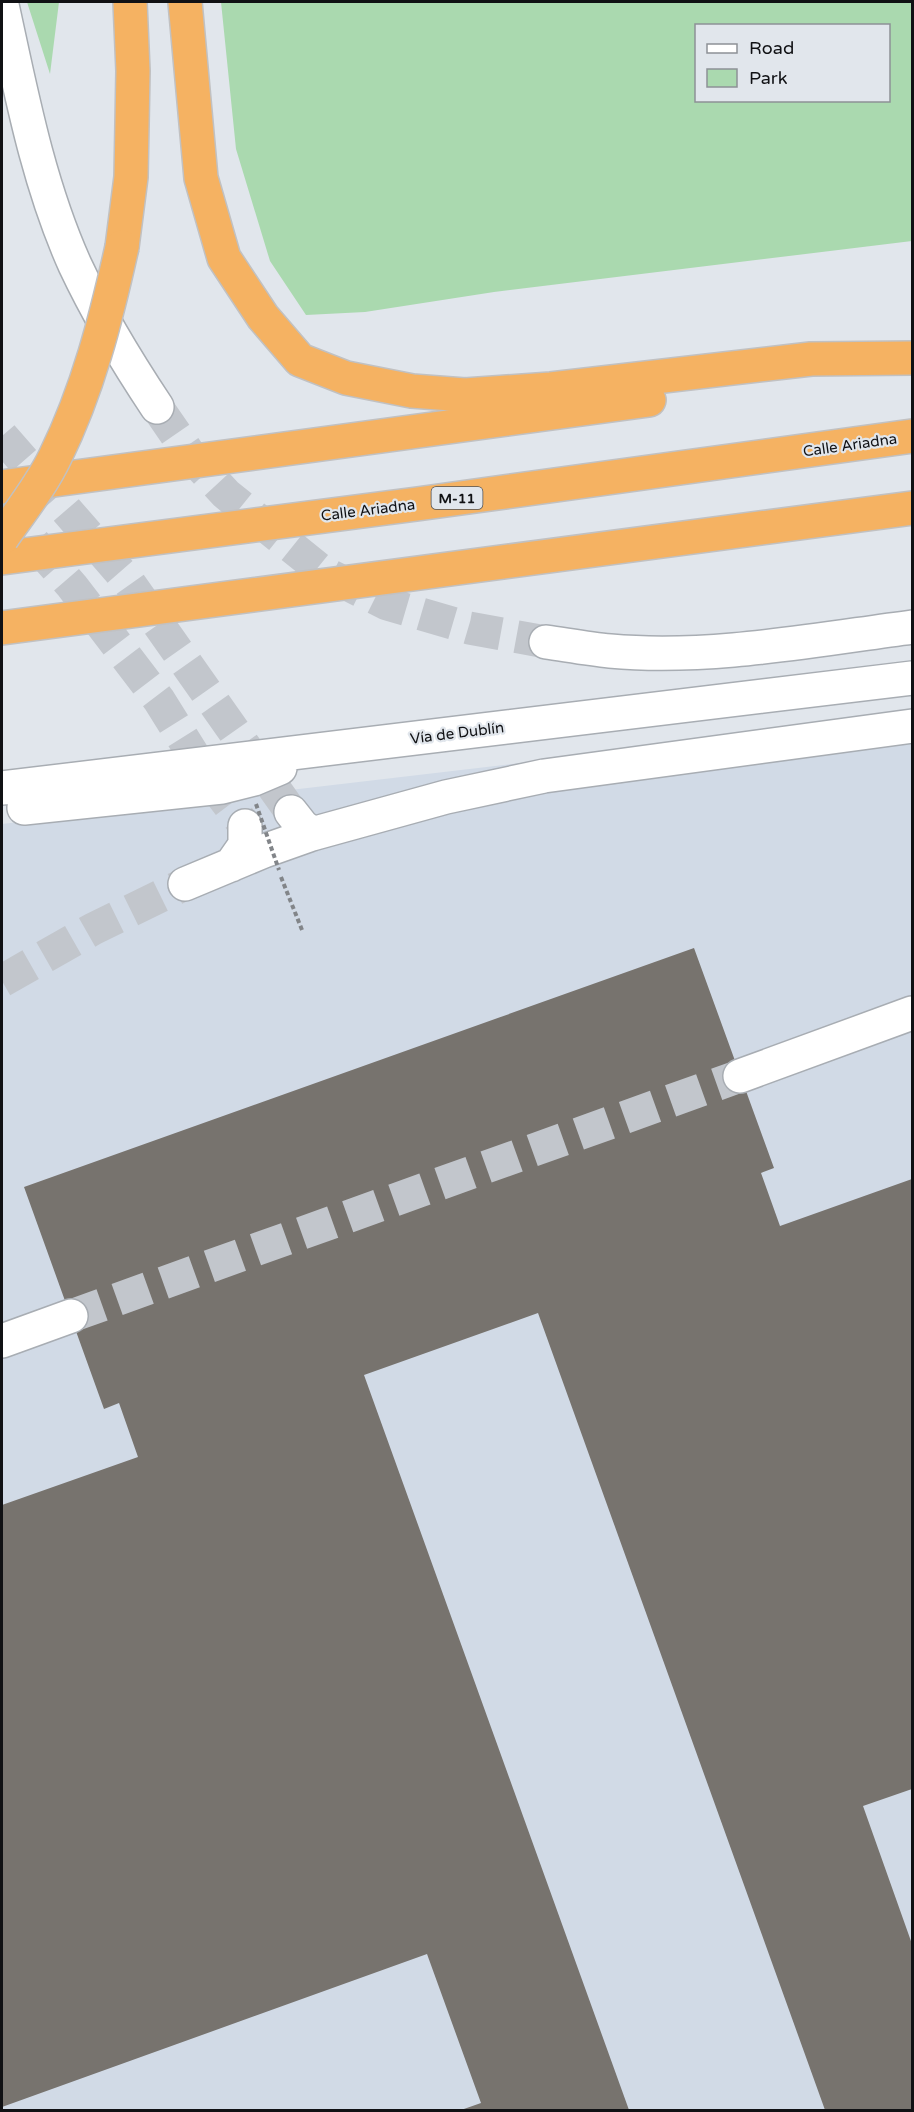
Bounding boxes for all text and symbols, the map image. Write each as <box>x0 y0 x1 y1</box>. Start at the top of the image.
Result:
legend <box>695 24 890 102</box>
text: Road <box>749 37 794 59</box>
text: Park <box>749 67 788 89</box>
street label: Calle Ariadna <box>802 429 898 461</box>
road number: M-11 <box>432 487 482 509</box>
street label: Calle Ariadna <box>320 495 416 525</box>
street label: Vía de Dublín <box>409 718 505 748</box>

